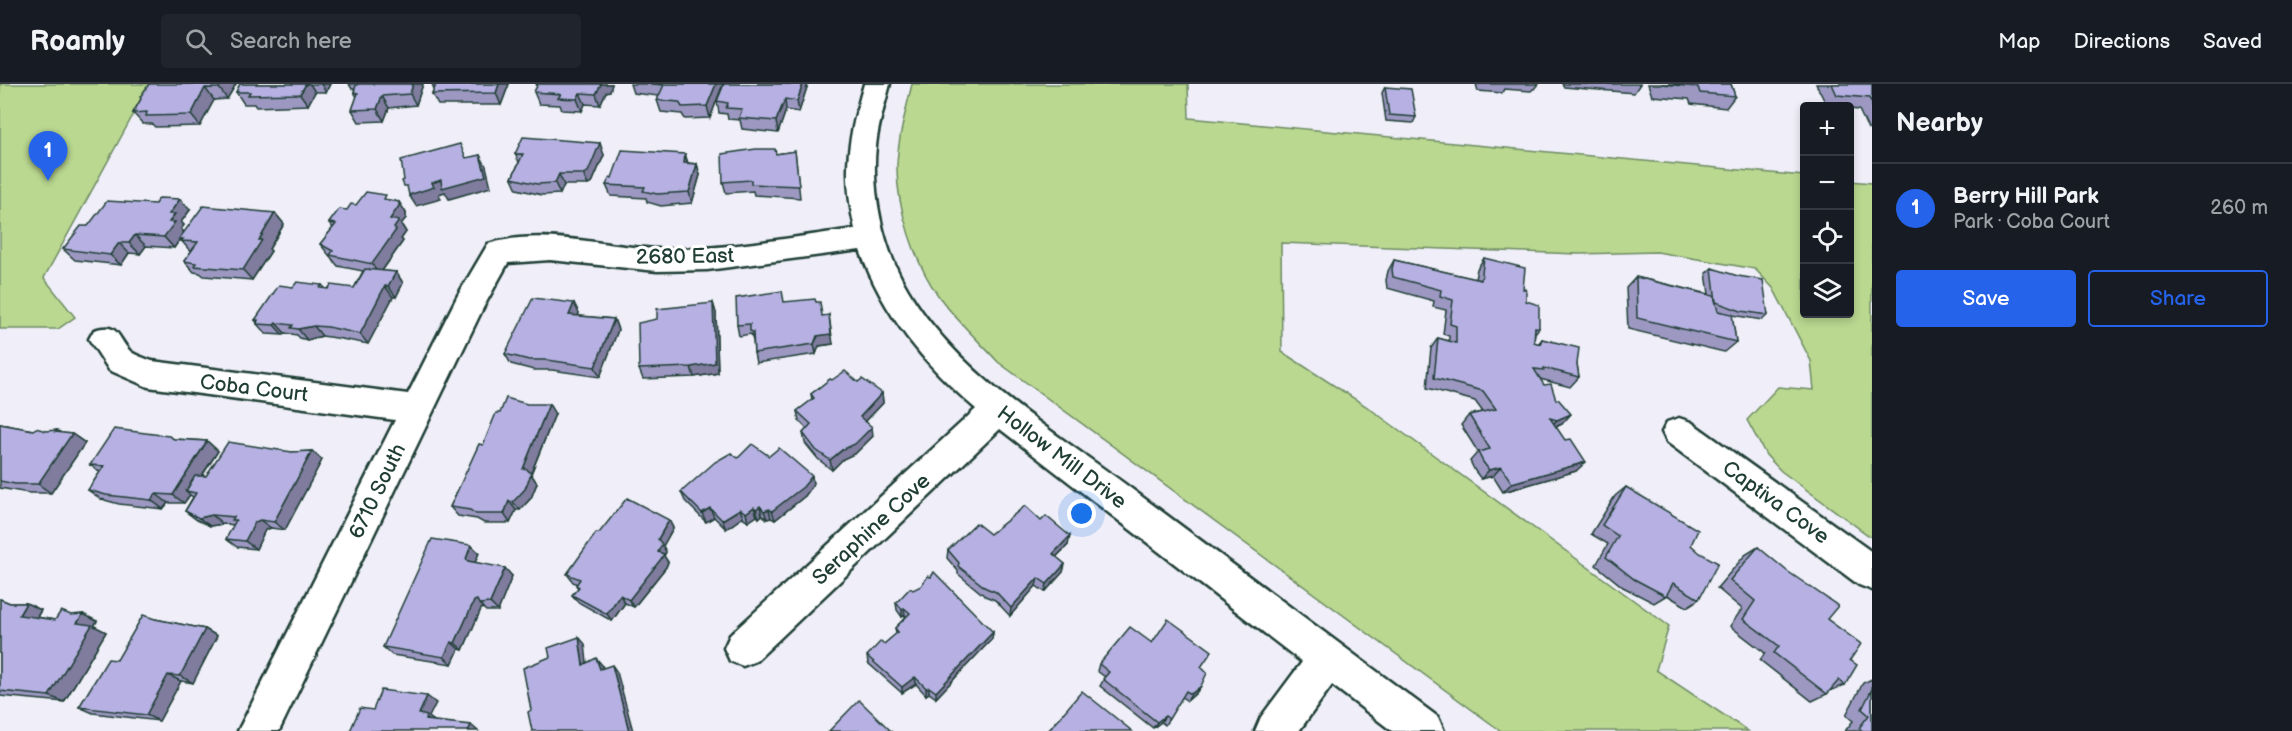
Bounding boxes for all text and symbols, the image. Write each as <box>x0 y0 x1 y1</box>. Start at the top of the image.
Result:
search box <box>161 14 581 68</box>
text: Roamly <box>30 25 125 58</box>
icon: search <box>182 25 215 58</box>
text: Search here <box>230 28 352 55</box>
text: Map <box>1998 29 2041 54</box>
text: Directions <box>2074 29 2170 54</box>
text: Saved <box>2203 29 2262 54</box>
map controls <box>1800 102 1854 318</box>
button: + <box>1800 102 1854 156</box>
text: Nearby <box>1896 108 1983 139</box>
pin: 1 <box>28 132 68 181</box>
button: − <box>1800 156 1854 210</box>
text: Berry Hill Park <box>1953 183 2099 210</box>
text: 1 <box>1911 196 1920 220</box>
text: 260 m <box>2210 196 2268 220</box>
button: locate <box>1800 210 1854 264</box>
text: Park · Coba Court <box>1953 210 2110 234</box>
street label: 2680 East <box>636 243 735 270</box>
button: layers <box>1800 264 1854 318</box>
button: Save <box>1896 270 2076 327</box>
button: Share <box>2088 270 2268 327</box>
street label: Coba Court <box>198 369 310 408</box>
street label: Hollow Mill Drive <box>992 401 1131 514</box>
street label: 6710 South <box>344 439 411 543</box>
street label: Captiva Cove <box>1717 455 1834 549</box>
street label: Seraphine Cove <box>807 468 935 590</box>
your location <box>1067 499 1096 528</box>

